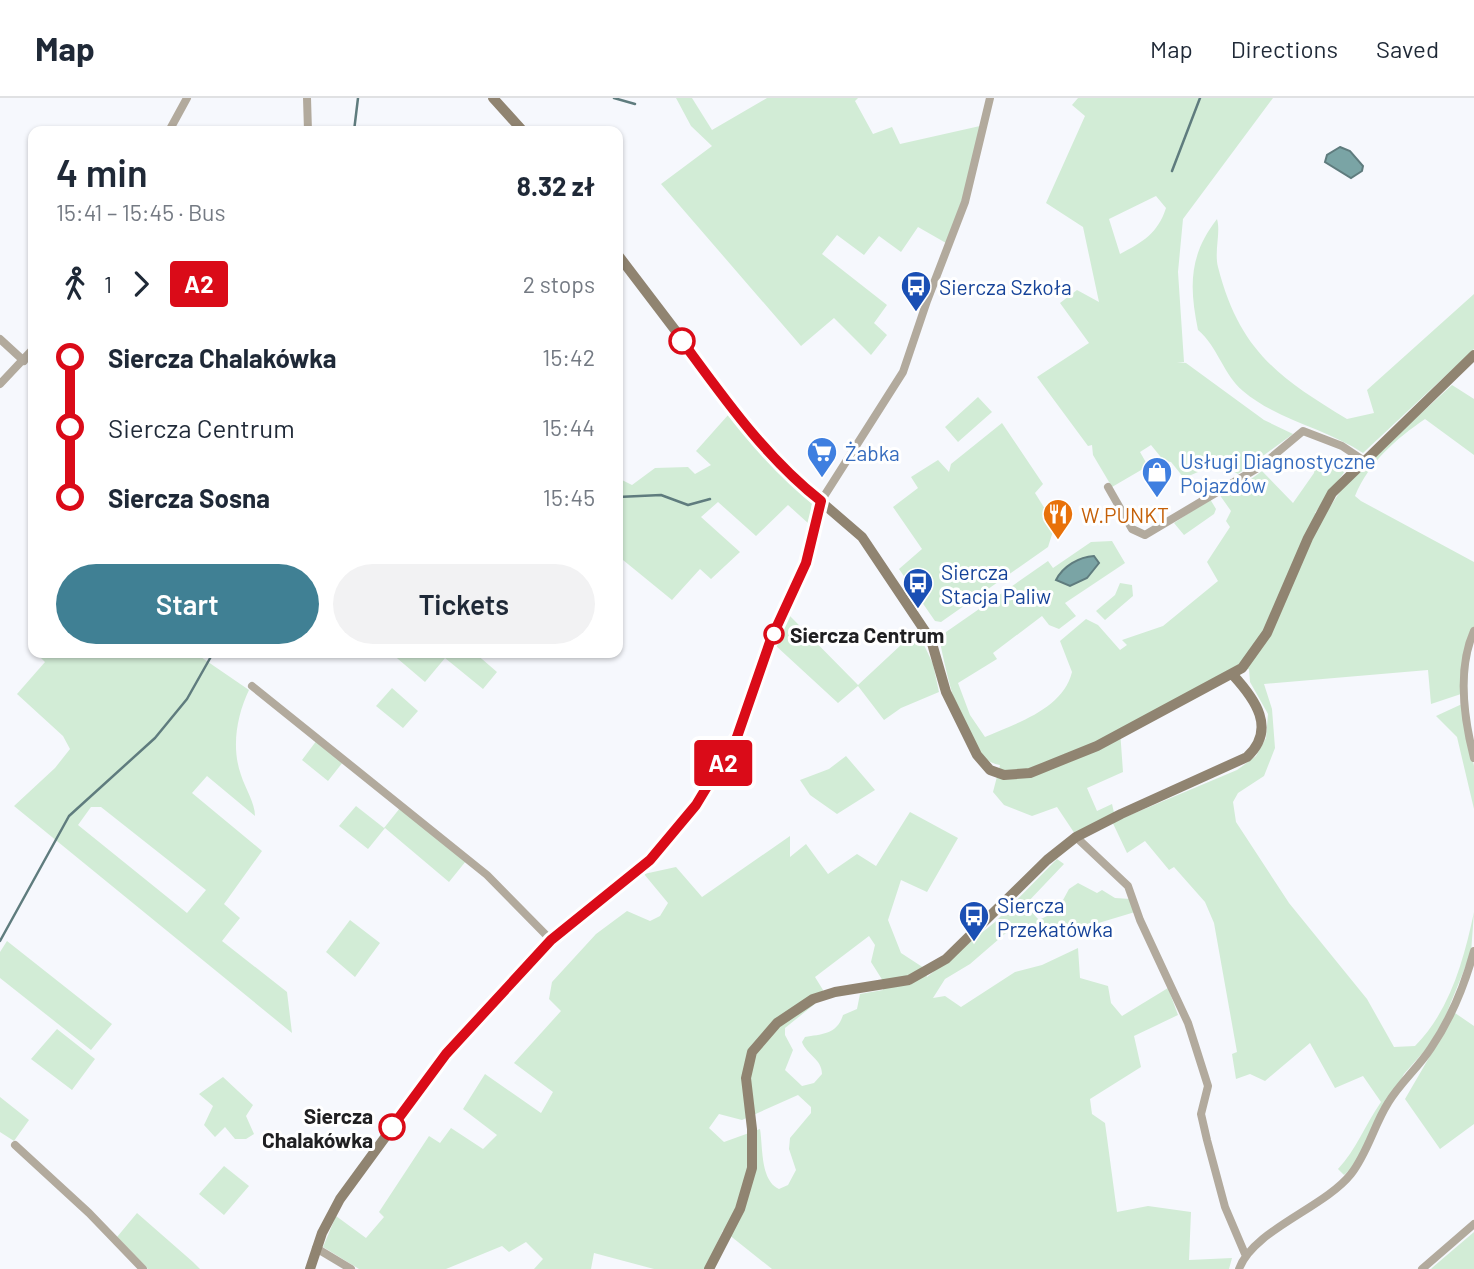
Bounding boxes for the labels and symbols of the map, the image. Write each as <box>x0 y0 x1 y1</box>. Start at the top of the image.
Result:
bus stop icon: Siercza Szkoła <box>899 269 933 313</box>
place label: Siercza Szkoła <box>939 274 1072 299</box>
unlabelled marker <box>669 328 695 354</box>
supermarket icon: Żabka <box>805 435 839 479</box>
place label: Żabka <box>845 440 900 465</box>
place label: Usługi Diagnostyczne Pojazdów <box>1180 448 1376 497</box>
shop icon: Usługi Diagnostyczne Pojazdów <box>1140 455 1174 499</box>
restaurant icon: W.PUNKT <box>1041 497 1075 541</box>
place label: W.PUNKT <box>1081 502 1169 527</box>
place label: Siercza Stacja Paliw <box>941 559 1051 608</box>
bus stop icon: Siercza Stacja Paliw <box>901 566 935 610</box>
place label: Siercza Centrum <box>790 622 944 647</box>
marker: Siercza Centrum <box>764 624 784 644</box>
line badge: A2 <box>692 740 754 786</box>
place label: Siercza Przekatówka <box>997 892 1113 941</box>
bus stop icon: Siercza Przekatówka <box>957 899 991 943</box>
place label: Siercza Chalakówka <box>262 1103 373 1152</box>
marker: Siercza Chalakówka <box>379 1114 405 1140</box>

